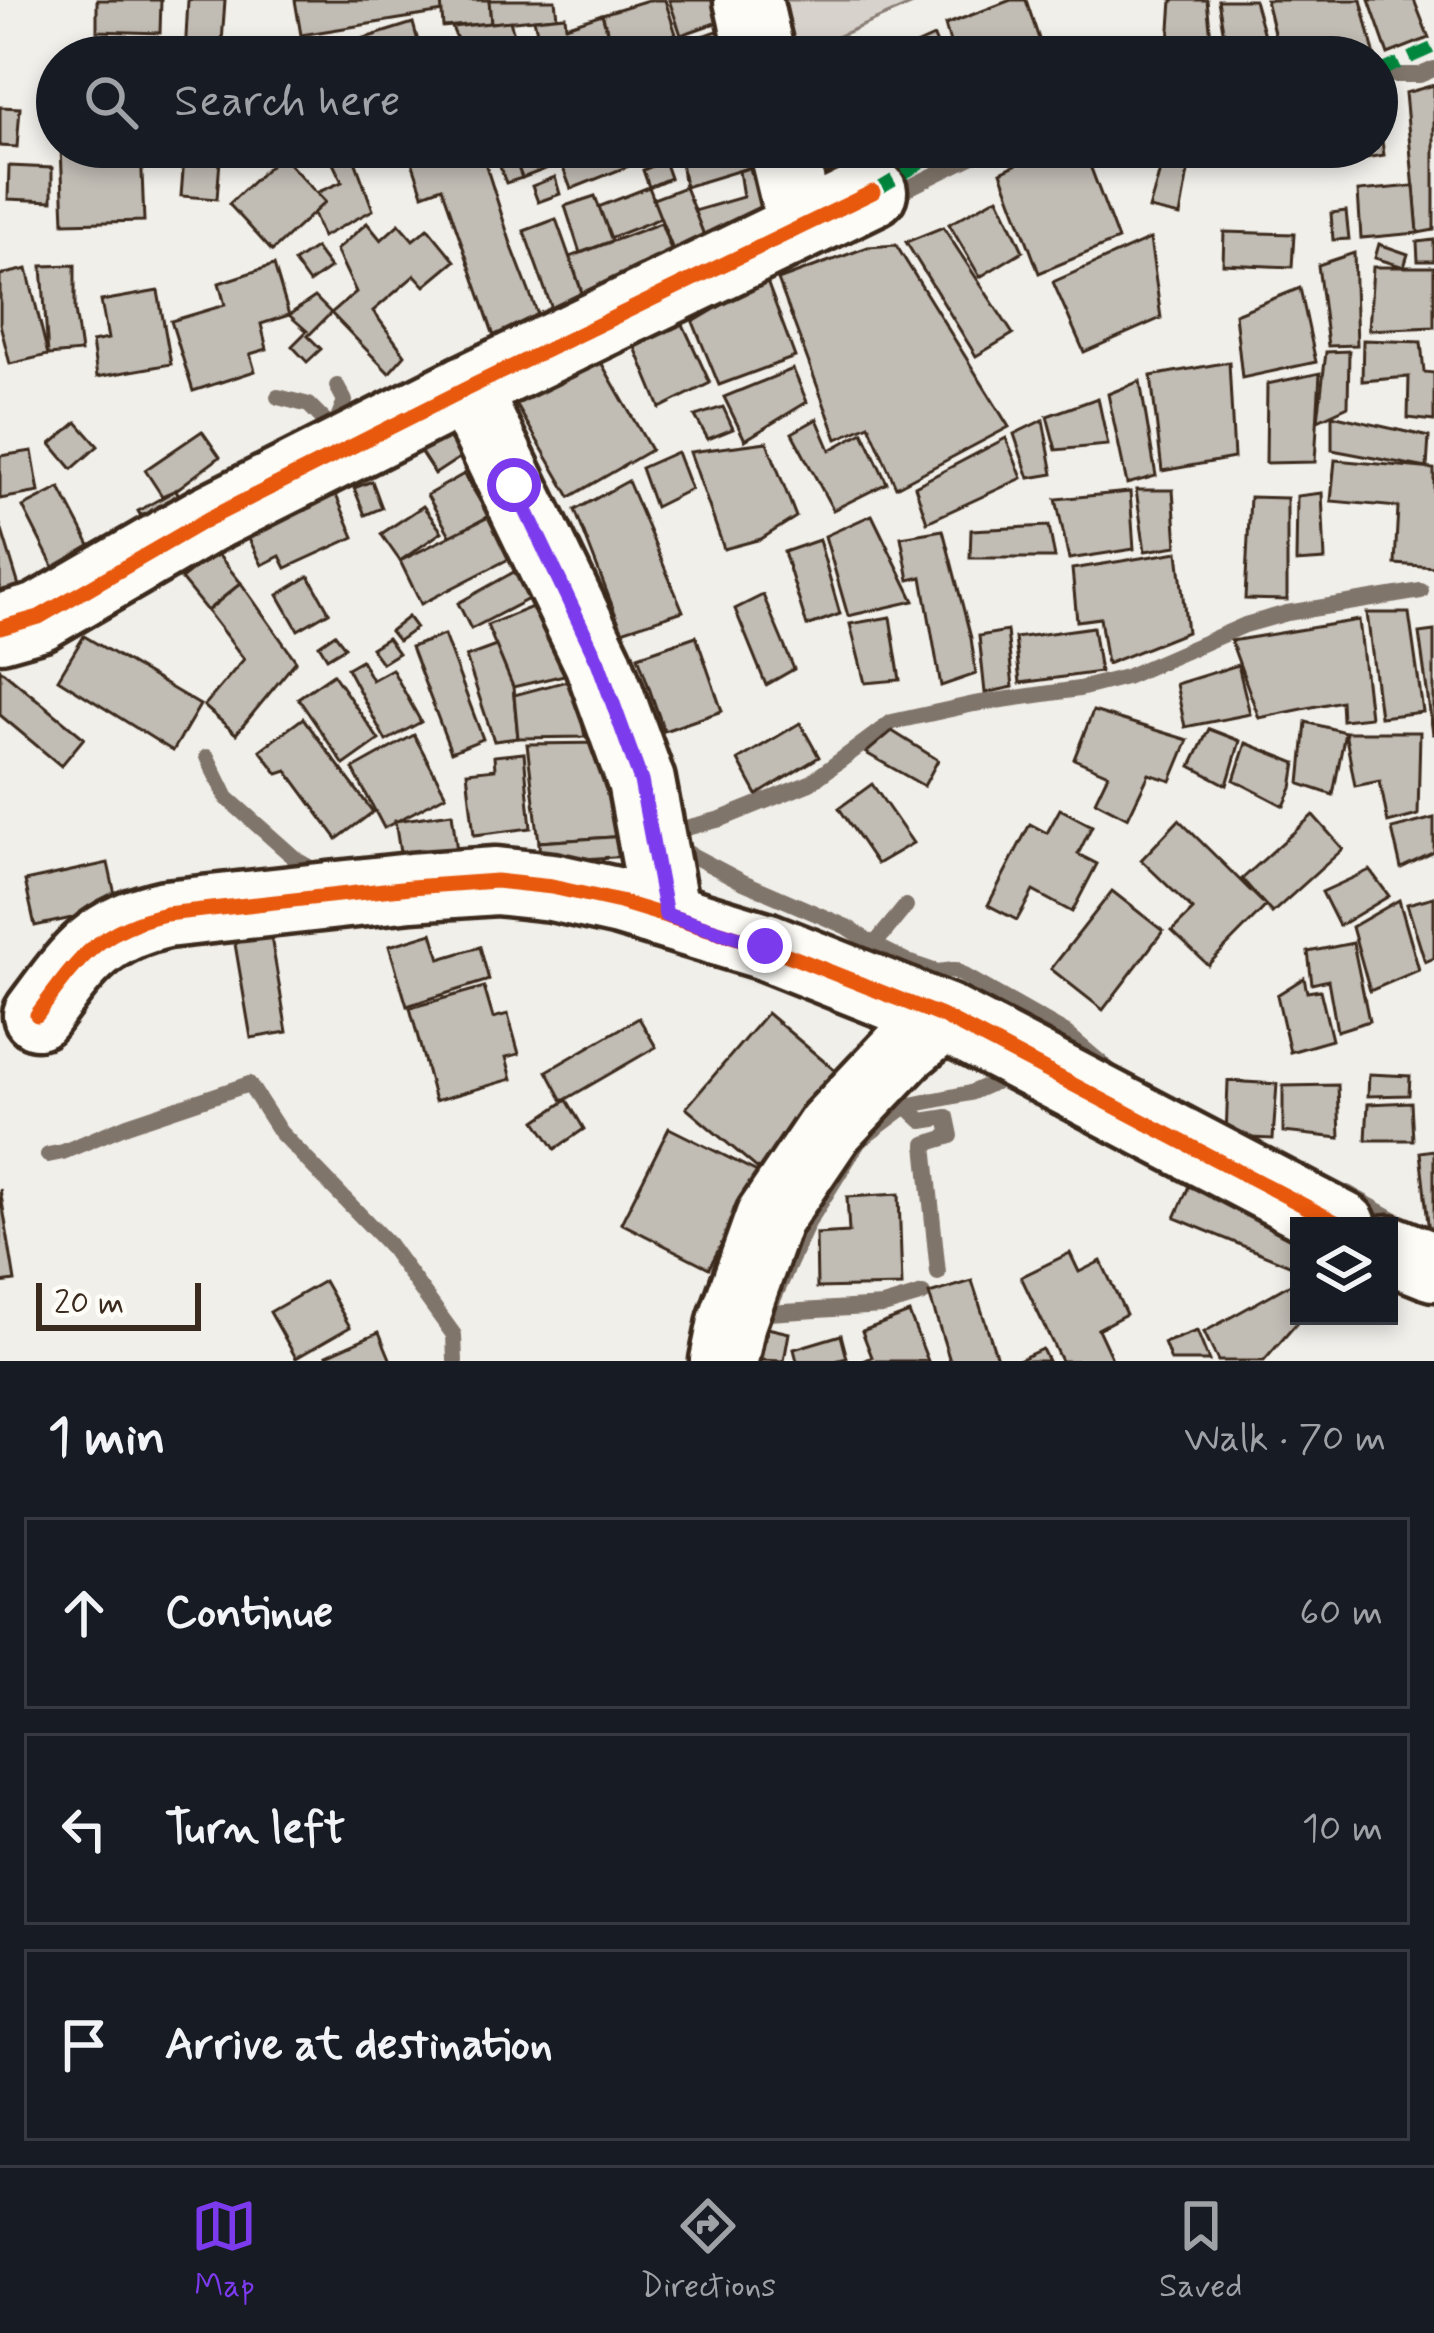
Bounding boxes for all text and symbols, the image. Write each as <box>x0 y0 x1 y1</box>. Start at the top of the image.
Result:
search box <box>36 36 1398 168</box>
icon: search <box>78 69 144 135</box>
text: Search here <box>174 73 401 132</box>
route start <box>487 458 541 512</box>
route end <box>738 919 792 973</box>
map controls <box>1290 1217 1398 1325</box>
button: layers <box>1290 1217 1398 1325</box>
scale bar <box>36 1277 201 1330</box>
text: 20 m <box>54 1282 124 1326</box>
text: 1 min <box>48 1406 165 1472</box>
text: Walk · 70 m <box>1184 1414 1386 1465</box>
icon: ahead <box>51 1580 117 1646</box>
text: Continue <box>165 1584 333 1643</box>
text: 60 m <box>1299 1588 1383 1639</box>
icon: left <box>51 1796 117 1862</box>
text: Turn left <box>165 1800 345 1859</box>
text: 10 m <box>1302 1804 1383 1855</box>
icon: arrive <box>51 2012 117 2078</box>
text: Arrive at destination <box>165 2016 553 2075</box>
tab: Map <box>191 2193 257 2309</box>
tab: Directions <box>640 2193 776 2309</box>
tab: Saved <box>1159 2193 1243 2309</box>

